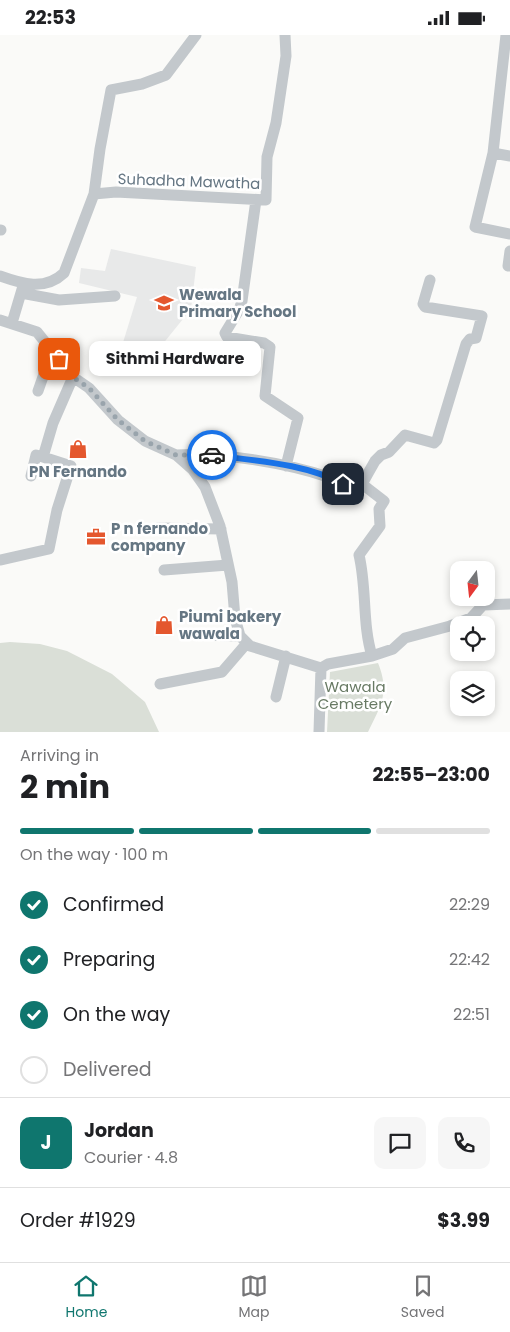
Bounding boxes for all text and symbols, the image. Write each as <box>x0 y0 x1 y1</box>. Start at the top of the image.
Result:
text: 22:53 <box>25 4 76 31</box>
street label: Suhadha Mawatha <box>117 168 261 194</box>
place label: Wewala Primary School <box>179 284 296 322</box>
school or university icon: Wewala Primary School <box>153 292 175 314</box>
pin <box>38 338 80 380</box>
callout: Sithmi Hardware <box>89 341 262 377</box>
icon: bag <box>45 345 73 373</box>
text: Sithmi Hardware <box>106 347 244 370</box>
courier <box>187 430 237 480</box>
shop icon: PN Fernando <box>67 438 89 460</box>
icon: car <box>198 441 226 469</box>
place label: PN Fernando <box>29 461 127 482</box>
pin <box>322 463 364 505</box>
icon: home <box>329 470 357 498</box>
place label: P n fernando company <box>111 518 208 556</box>
office icon: P n fernando company <box>85 526 107 548</box>
north arrow <box>450 561 495 606</box>
map controls <box>450 561 495 716</box>
place label: Piumi bakery wawala <box>179 606 282 644</box>
shop icon: Piumi bakery wawala <box>153 614 175 636</box>
button: locate <box>450 616 495 661</box>
button: layers <box>450 671 495 716</box>
park label: Wawala Cemetery <box>318 676 393 714</box>
text: Arriving in <box>20 744 99 767</box>
text: 22:55–23:00 <box>372 761 490 788</box>
text: 2 min <box>20 764 110 809</box>
text: On the way · 100 m <box>20 843 168 866</box>
icon: check <box>20 891 48 919</box>
text: Confirmed <box>63 891 164 918</box>
text: 22:29 <box>449 893 490 916</box>
icon: check <box>20 946 48 974</box>
text: Preparing <box>63 946 155 973</box>
text: 22:42 <box>449 948 490 971</box>
icon: check <box>20 1001 48 1029</box>
text: On the way <box>63 1001 170 1028</box>
text: 22:51 <box>453 1003 490 1026</box>
text: Delivered <box>63 1056 152 1083</box>
text: Jordan <box>84 1117 154 1144</box>
button: chat <box>374 1117 426 1169</box>
button: phone <box>438 1117 490 1169</box>
text: J <box>41 1129 51 1156</box>
text: Courier · 4.8 <box>84 1146 178 1169</box>
text: Order #1929 <box>20 1207 136 1234</box>
text: $3.99 <box>437 1207 490 1234</box>
tab: Home <box>66 1272 107 1323</box>
tab: Map <box>239 1272 270 1323</box>
tab: Saved <box>401 1272 444 1323</box>

